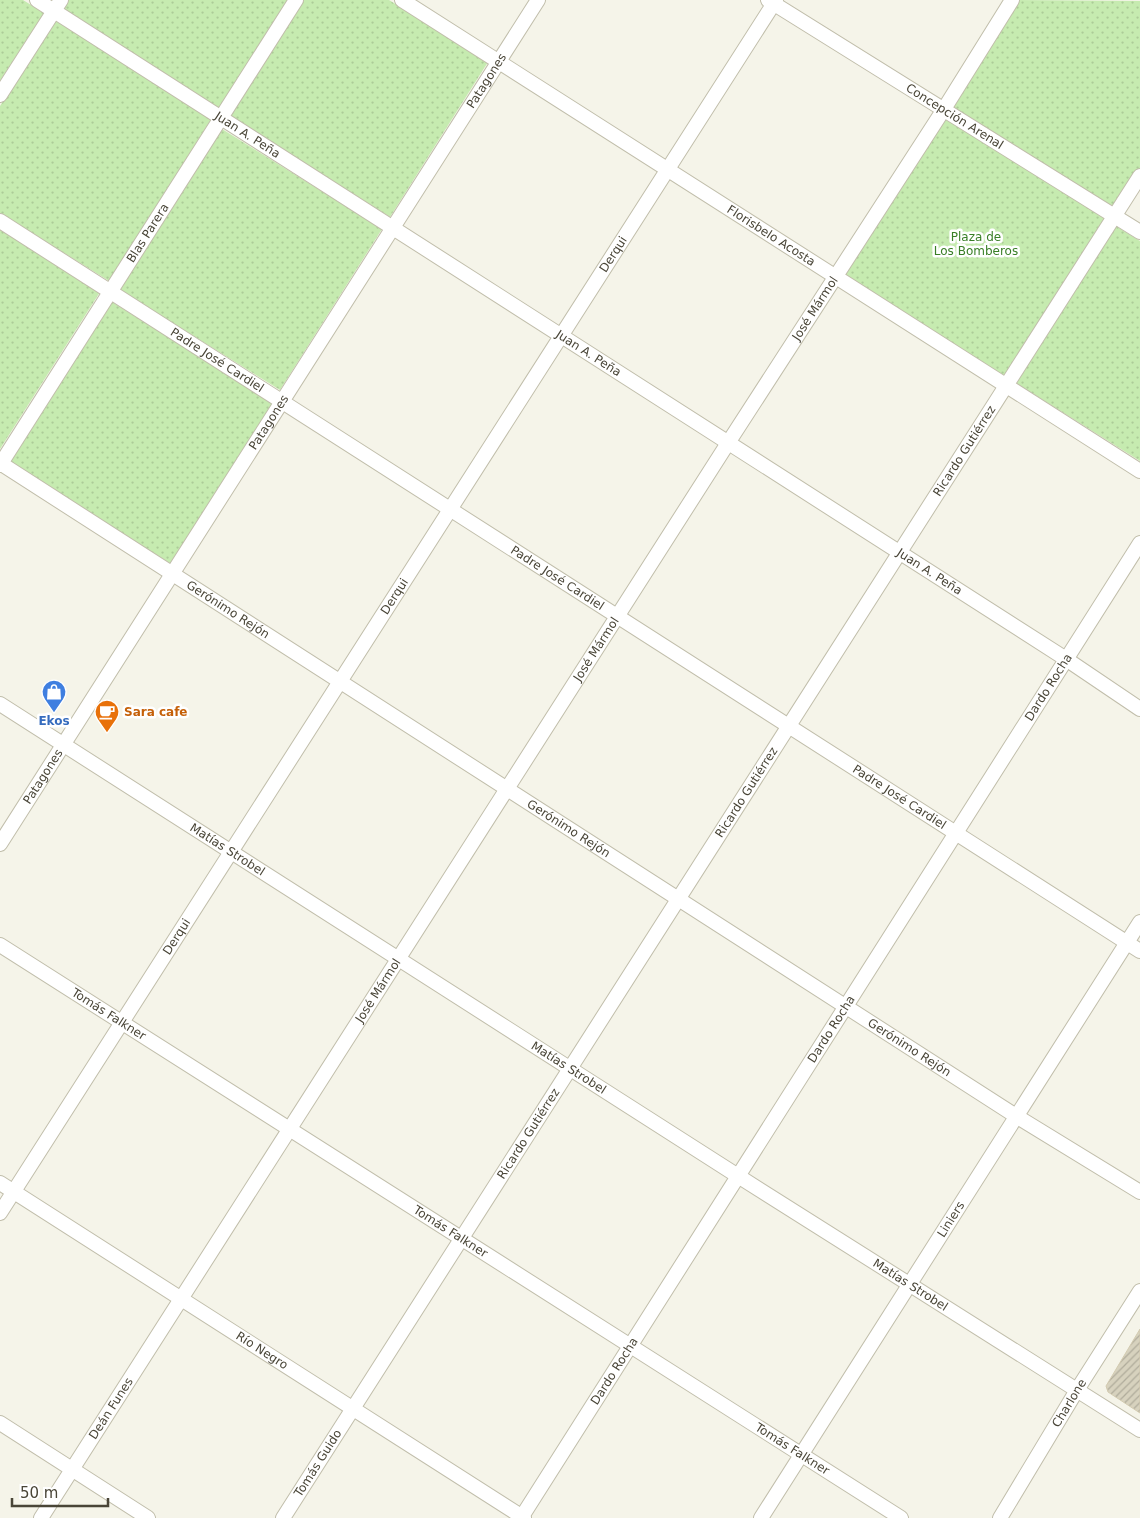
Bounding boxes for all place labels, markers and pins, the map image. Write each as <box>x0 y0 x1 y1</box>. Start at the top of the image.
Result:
shop icon: Ekos <box>41 679 67 713</box>
cafe icon: Sara cafe <box>94 699 120 733</box>
place label: Sara cafe <box>124 705 188 719</box>
place label: Ekos <box>38 714 70 728</box>

